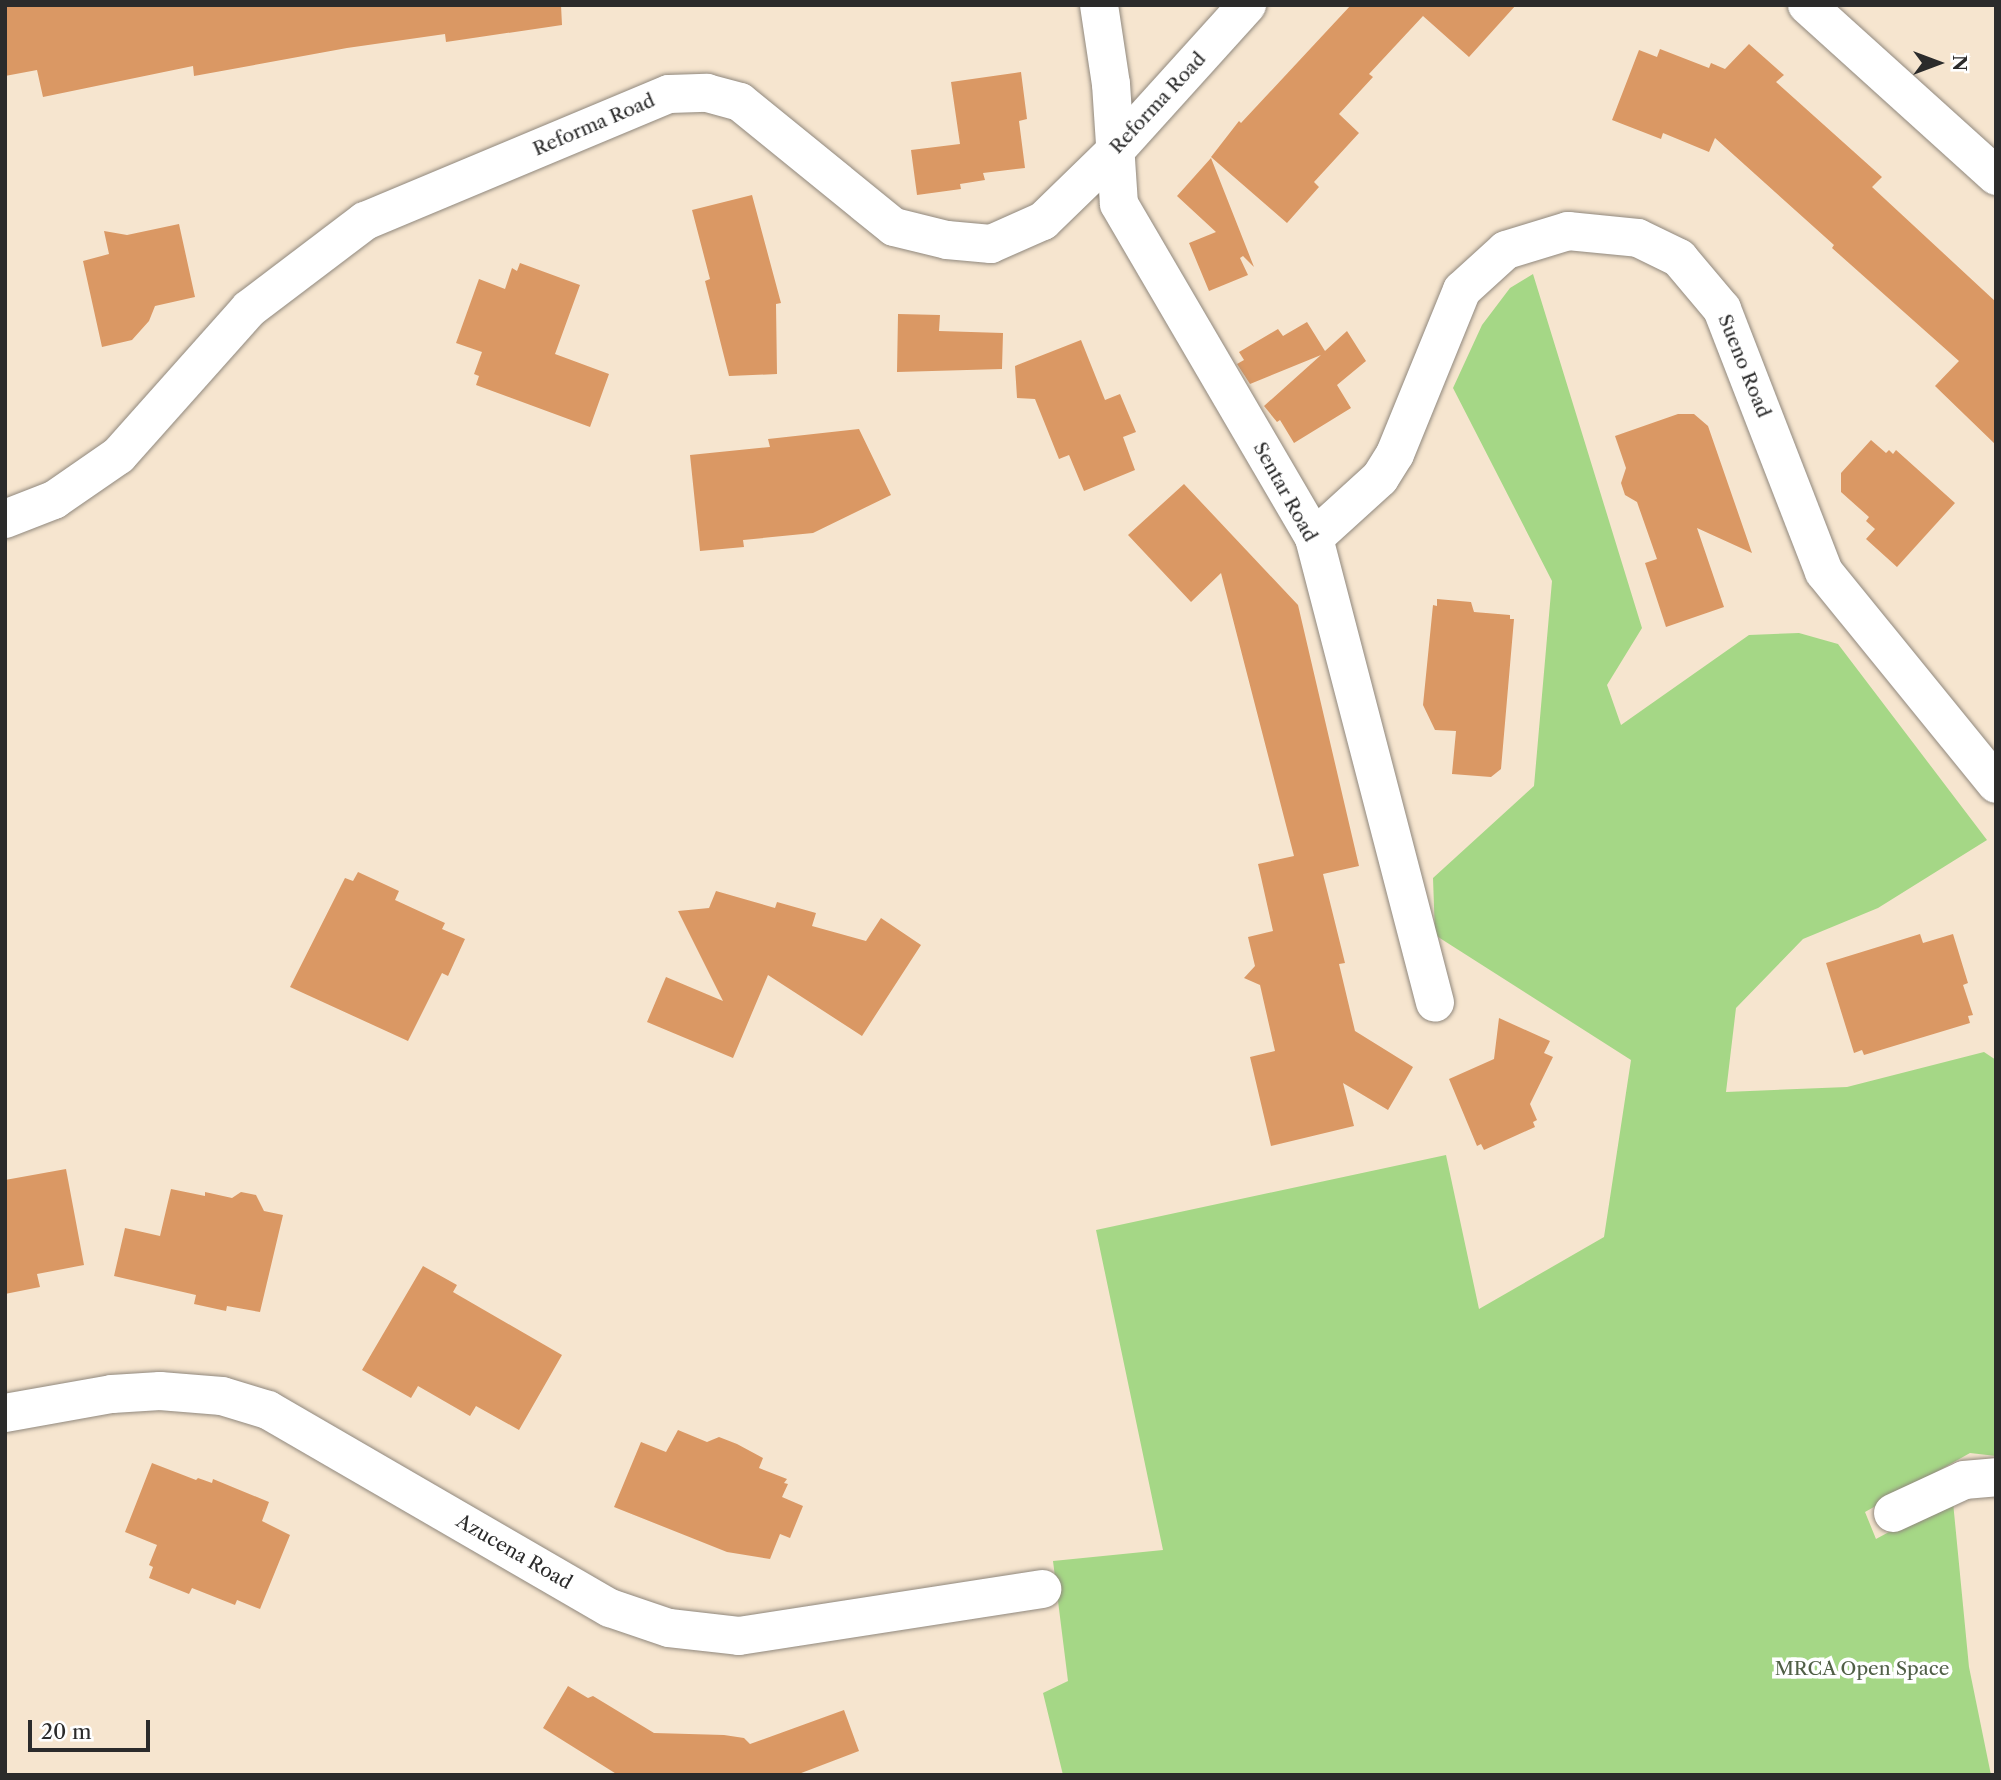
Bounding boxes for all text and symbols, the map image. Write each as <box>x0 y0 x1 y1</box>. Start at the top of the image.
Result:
north arrow <box>1903 28 1973 98</box>
street label: Reforma Road <box>1105 48 1211 158</box>
text: N <box>1948 55 1971 71</box>
street label: Reforma Road <box>530 89 658 161</box>
street label: Sueno Road <box>1713 311 1775 421</box>
street label: Sentar Road <box>1248 438 1322 546</box>
street label: Azucena Road <box>452 1510 576 1594</box>
park label: MRCA Open Space <box>1774 1658 1950 1680</box>
scale bar <box>32 1706 154 1750</box>
text: 20 m <box>41 1719 92 1744</box>

